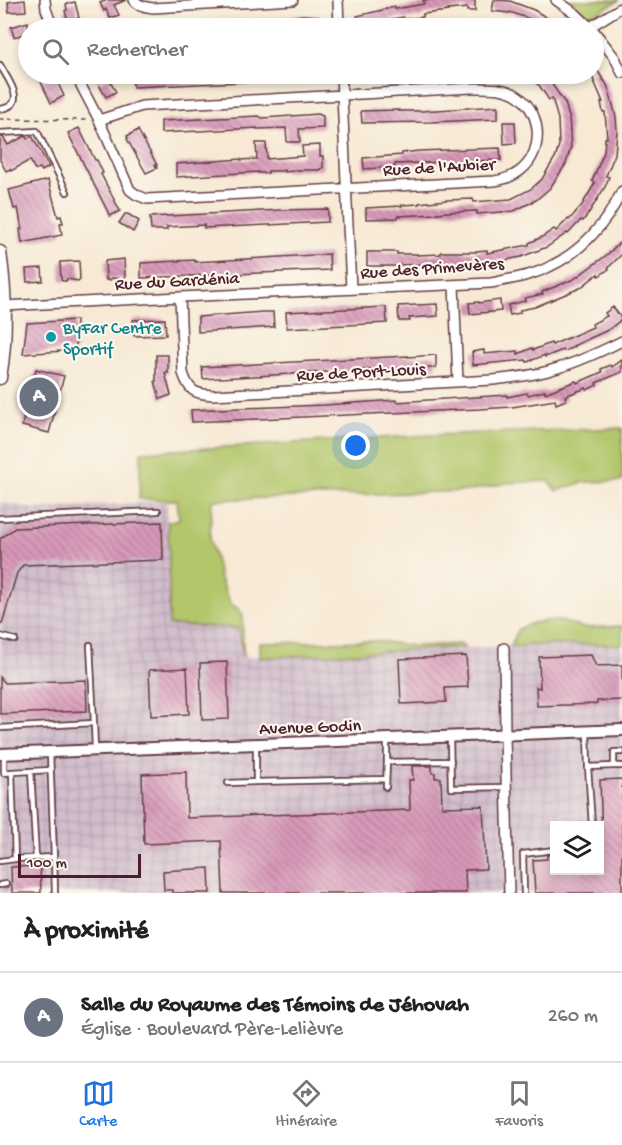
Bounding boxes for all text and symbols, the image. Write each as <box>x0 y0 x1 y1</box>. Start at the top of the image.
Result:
search box <box>18 18 604 84</box>
icon: search <box>39 35 72 68</box>
text: Rechercher <box>87 38 187 64</box>
street label: Rue de l'Aubier <box>383 155 497 182</box>
street label: Rue des Primevères <box>360 254 506 285</box>
street label: Rue du Gardénia <box>114 269 241 296</box>
place label: ByFar Centre Sportif <box>62 319 162 361</box>
marker: ByFar Centre Sportif <box>44 330 58 344</box>
street label: Rue de Port-Louis <box>296 360 428 387</box>
pin: A <box>20 374 58 420</box>
your location <box>341 431 370 460</box>
street label: Avenue Godin <box>259 716 362 741</box>
map controls <box>550 821 604 875</box>
button: layers <box>550 821 604 875</box>
scale bar <box>18 851 141 878</box>
text: 100 m <box>27 855 67 874</box>
text: À proximité <box>24 917 148 948</box>
text: Salle du Royaume des Témoins de Jéhovah <box>81 993 469 1019</box>
text: A <box>38 1006 49 1029</box>
text: 260 m <box>548 1006 598 1029</box>
text: Église · Boulevard Père-Lelièvre <box>81 1019 343 1042</box>
tab: Carte <box>79 1077 117 1132</box>
tab: Itinéraire <box>275 1077 337 1132</box>
tab: Favoris <box>495 1077 543 1132</box>

